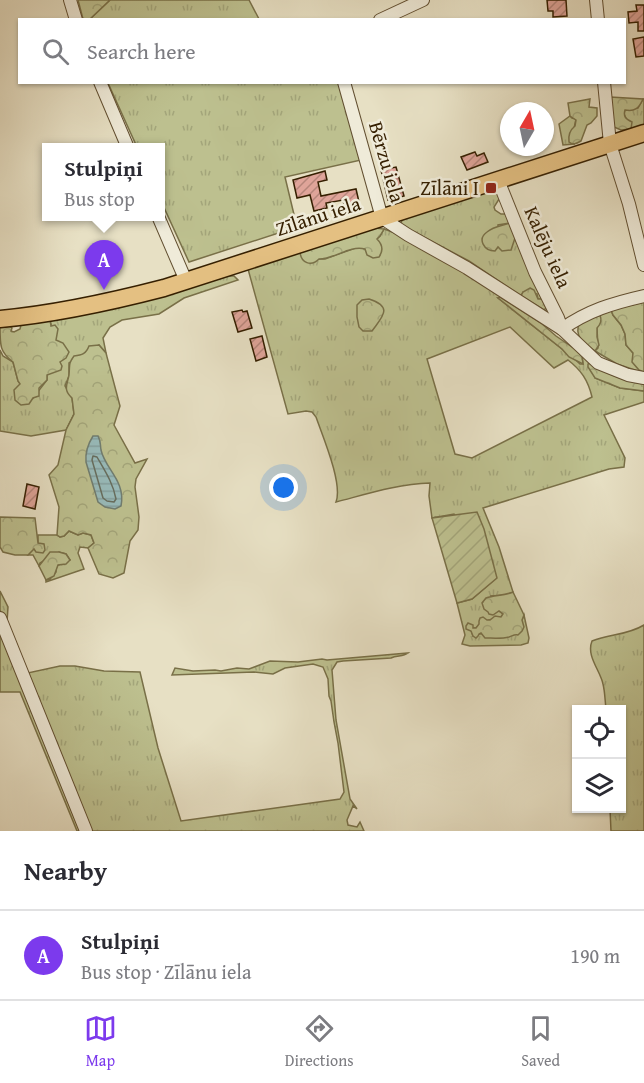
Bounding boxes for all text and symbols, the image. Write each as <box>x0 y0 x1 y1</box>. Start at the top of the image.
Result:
search box <box>18 18 626 84</box>
icon: search <box>39 35 72 68</box>
text: Search here <box>87 35 196 67</box>
north arrow <box>500 102 554 156</box>
street label: Bērzu iela <box>362 118 413 206</box>
popup <box>42 143 165 221</box>
text: Stulpiņi <box>64 152 143 184</box>
place label: Zīlāni I <box>420 173 479 202</box>
marker: Zīlāni I <box>484 181 498 195</box>
text: Bus stop <box>64 184 135 213</box>
street label: Zīlānu iela <box>272 188 365 243</box>
street label: Kalēju iela <box>518 201 580 293</box>
pin: A <box>84 240 124 290</box>
your location <box>269 473 298 502</box>
map controls <box>572 705 626 813</box>
button: locate <box>572 705 626 759</box>
button: layers <box>572 759 626 813</box>
text: Nearby <box>24 851 107 890</box>
text: Stulpiņi <box>81 925 159 957</box>
text: A <box>37 941 50 970</box>
text: 190 m <box>570 941 620 970</box>
text: Bus stop · Zīlānu iela <box>81 957 251 986</box>
tab: Map <box>84 1012 117 1072</box>
tab: Directions <box>285 1012 354 1072</box>
tab: Saved <box>521 1012 560 1072</box>

